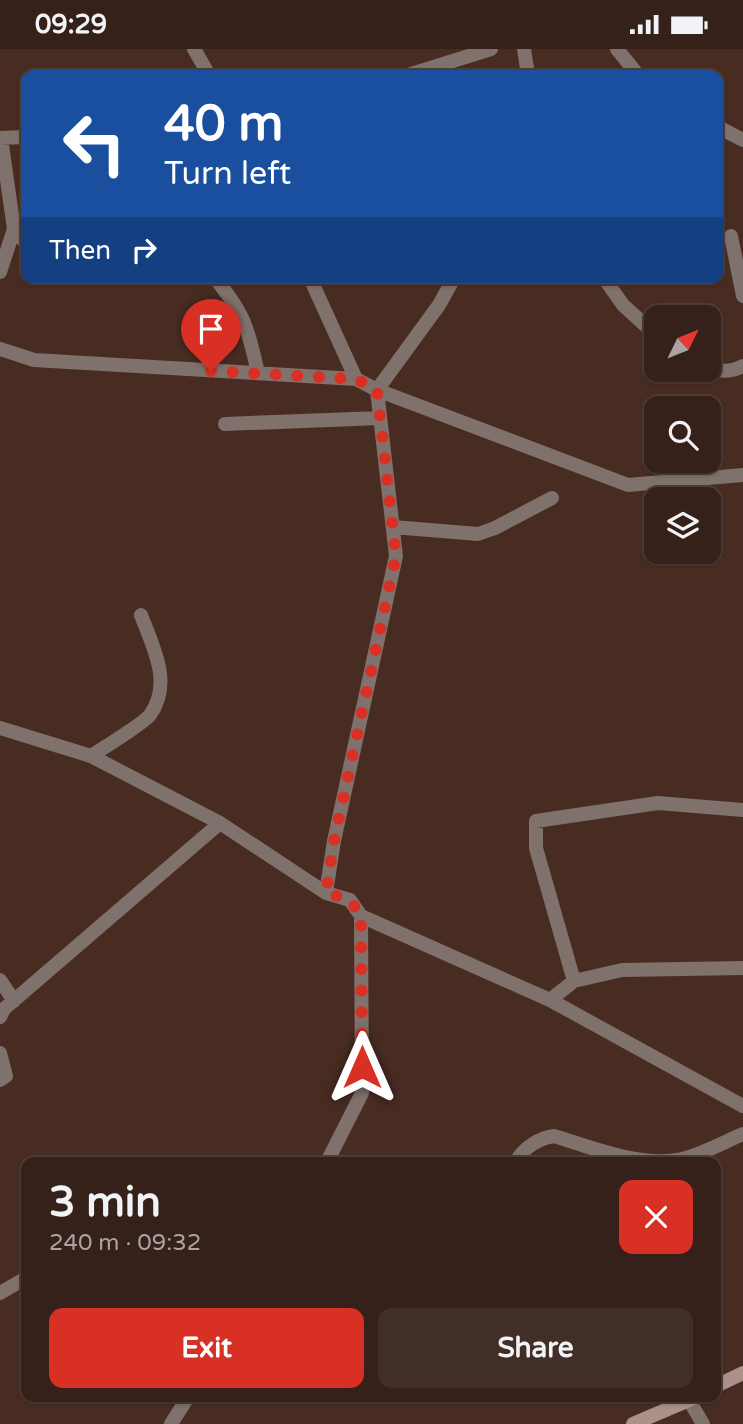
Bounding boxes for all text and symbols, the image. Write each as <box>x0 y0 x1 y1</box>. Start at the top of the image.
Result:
text: 09:29 <box>35 9 107 40</box>
text: 40 m <box>164 95 283 154</box>
icon: left <box>49 98 140 189</box>
text: Turn left <box>164 155 291 193</box>
icon: right <box>125 231 163 269</box>
text: Then <box>49 235 111 266</box>
pin <box>181 299 241 371</box>
north arrow <box>644 305 721 381</box>
map controls <box>644 305 721 564</box>
icon: arrive <box>192 310 230 348</box>
button: search <box>644 396 721 473</box>
button: layers <box>644 487 721 564</box>
position arrow <box>325 1030 399 1104</box>
text: 3 min <box>49 1177 161 1228</box>
button: close <box>619 1180 693 1254</box>
text: 240 m · 09:32 <box>49 1229 201 1257</box>
button: Exit <box>49 1308 364 1388</box>
button: Share <box>378 1308 693 1388</box>

